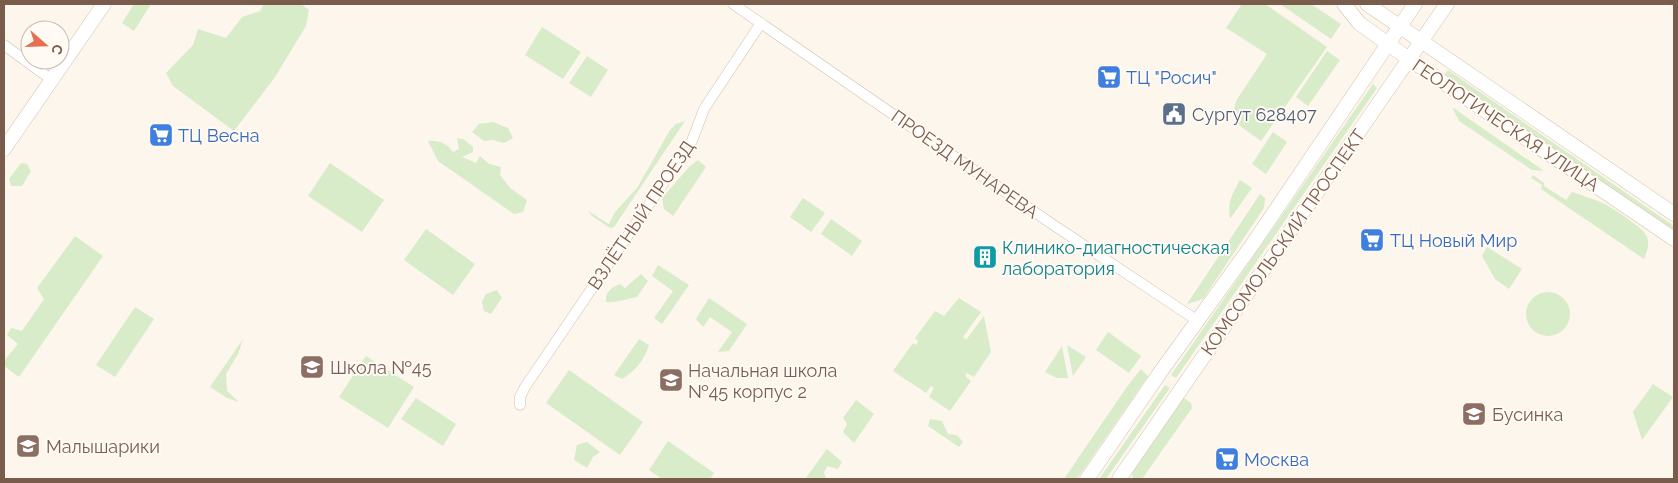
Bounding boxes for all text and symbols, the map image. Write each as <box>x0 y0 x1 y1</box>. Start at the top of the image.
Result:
north arrow <box>20 20 70 70</box>
text: С <box>48 42 66 57</box>
street label: ГЕОЛОГИЧЕСКАЯ УЛИЦА <box>1409 55 1603 195</box>
supermarket icon: ТЦ "Росич" <box>1096 64 1122 90</box>
place label: ТЦ "Росич" <box>1126 67 1217 88</box>
public building icon: Сургут 628407 <box>1161 101 1187 127</box>
place label: Сургут 628407 <box>1192 104 1317 125</box>
street label: ПРОЕЗД МУНАРЕВА <box>887 105 1043 223</box>
supermarket icon: ТЦ Весна <box>148 122 174 148</box>
place label: ТЦ Весна <box>178 125 260 146</box>
street label: КОМСОМОЛЬСКИЙ ПРОСПЕКТ <box>1197 125 1369 359</box>
street label: ВЗЛЁТНЫЙ ПРОЕЗД <box>583 136 699 294</box>
supermarket icon: ТЦ Новый Мир <box>1359 227 1385 253</box>
place label: ТЦ Новый Мир <box>1390 230 1517 251</box>
place label: Клинико-диагностическая лаборатория <box>1002 237 1230 279</box>
building icon: Клинико-диагностическая лаборатория <box>972 244 998 270</box>
school or university icon: Школа №45 <box>299 354 325 380</box>
place label: Школа №45 <box>330 357 432 378</box>
place label: Начальная школа №45 корпус 2 <box>688 360 837 402</box>
school or university icon: Начальная школа №45 корпус 2 <box>658 367 684 393</box>
school or university icon: Бусинка <box>1461 401 1487 427</box>
place label: Бусинка <box>1492 404 1563 425</box>
school or university icon: Малышарики <box>15 433 41 459</box>
place label: Малышарики <box>46 436 160 457</box>
supermarket icon: Москва <box>1214 446 1240 472</box>
place label: Москва <box>1244 449 1309 470</box>

